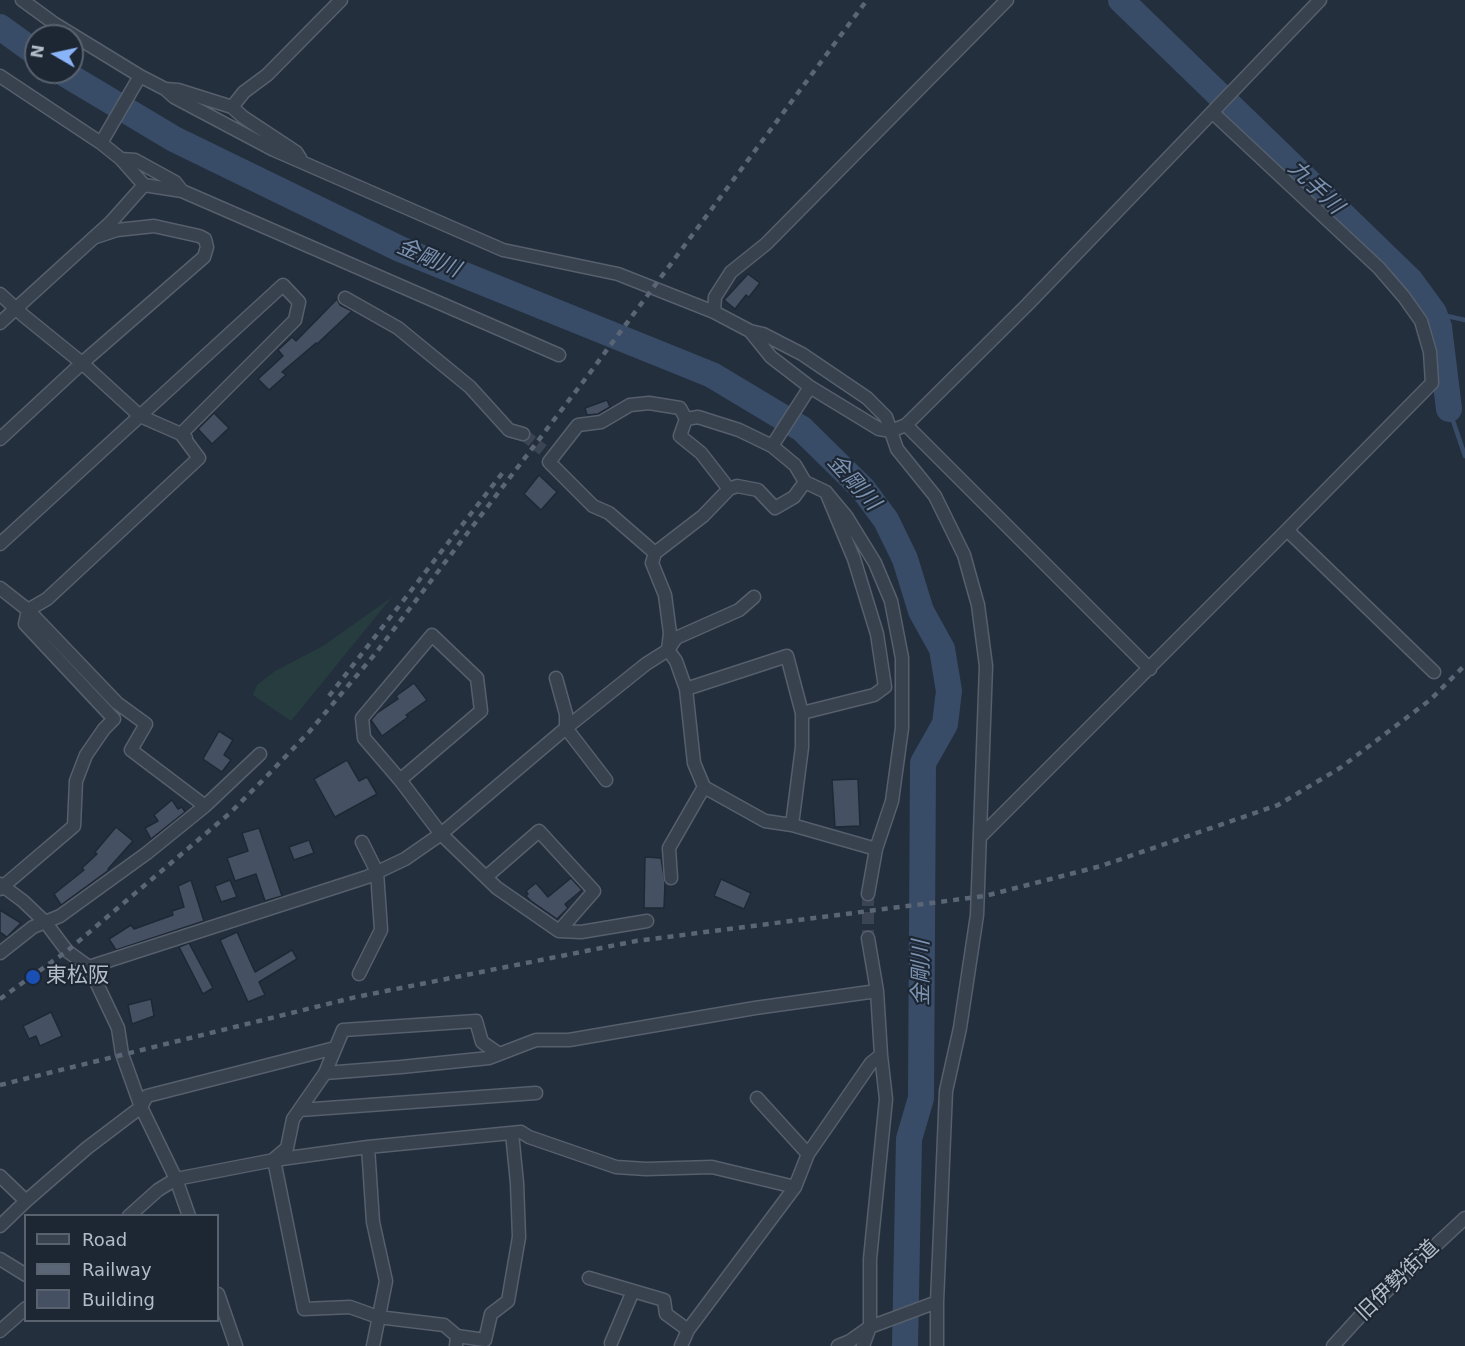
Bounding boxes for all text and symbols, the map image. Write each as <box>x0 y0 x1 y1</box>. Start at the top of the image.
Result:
north arrow <box>24 24 84 84</box>
text: N <box>27 43 48 60</box>
water label: 九手川 <box>1282 156 1348 220</box>
water label: 金剛川 <box>392 234 464 284</box>
water label: 金剛川 <box>821 450 885 516</box>
water label: 金剛川 <box>909 940 935 1006</box>
place label: 東松阪 <box>46 964 109 990</box>
marker: 東松阪 <box>24 968 42 986</box>
legend <box>24 1214 219 1322</box>
text: Road <box>82 1229 127 1250</box>
street label: 旧伊勢街道 <box>1351 1235 1445 1327</box>
text: Railway <box>82 1259 152 1280</box>
text: Building <box>82 1289 155 1310</box>

